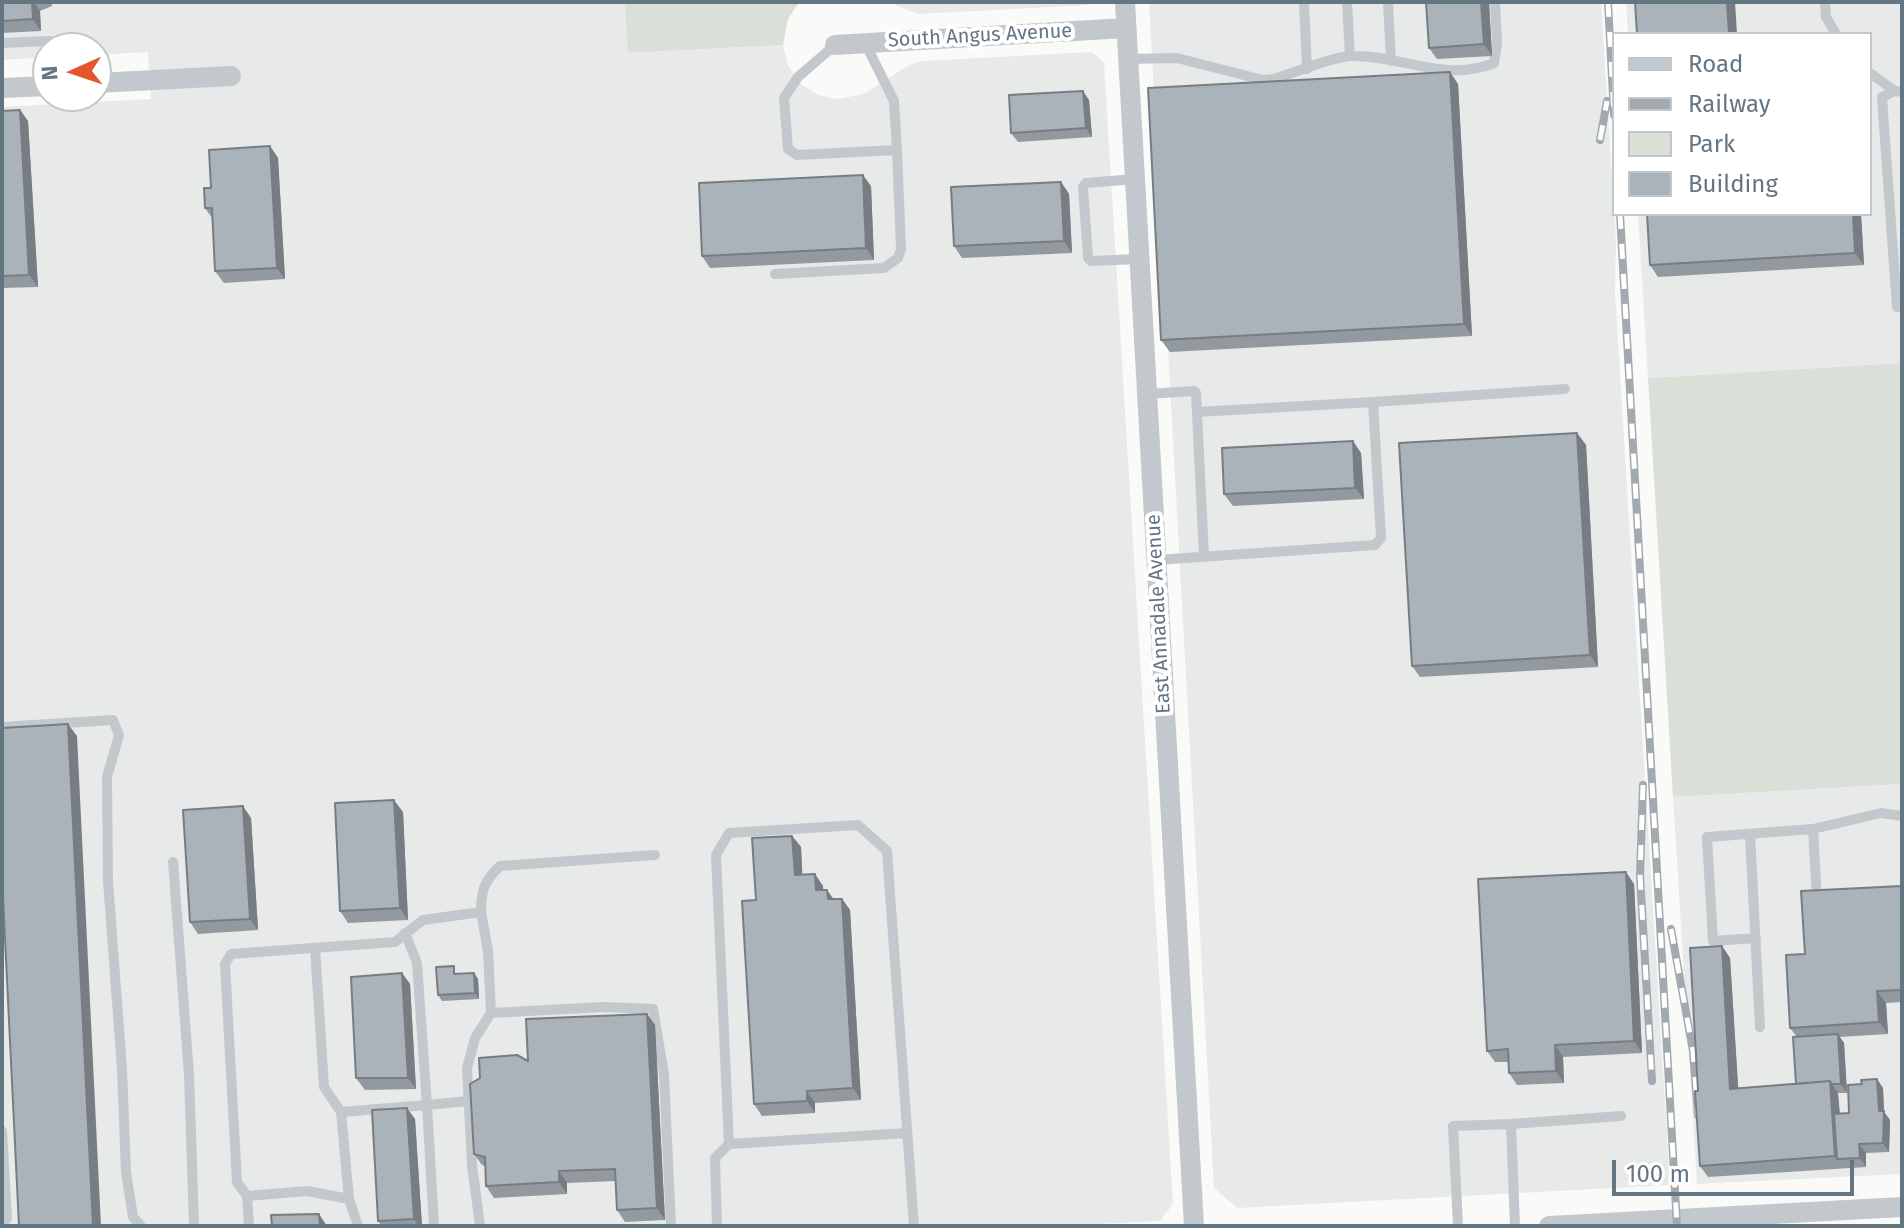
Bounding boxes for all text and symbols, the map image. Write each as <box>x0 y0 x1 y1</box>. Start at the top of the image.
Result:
street label: South Angus Avenue <box>887 19 1073 53</box>
north arrow <box>32 32 112 112</box>
legend <box>1612 32 1872 216</box>
text: Road <box>1688 50 1743 78</box>
text: N <box>36 65 63 81</box>
text: Railway <box>1688 90 1771 118</box>
text: Park <box>1688 130 1735 158</box>
text: Building <box>1688 170 1778 198</box>
street label: East Annadale Avenue <box>1142 514 1176 714</box>
scale bar <box>1616 1144 1858 1194</box>
text: 100 m <box>1626 1160 1690 1188</box>

